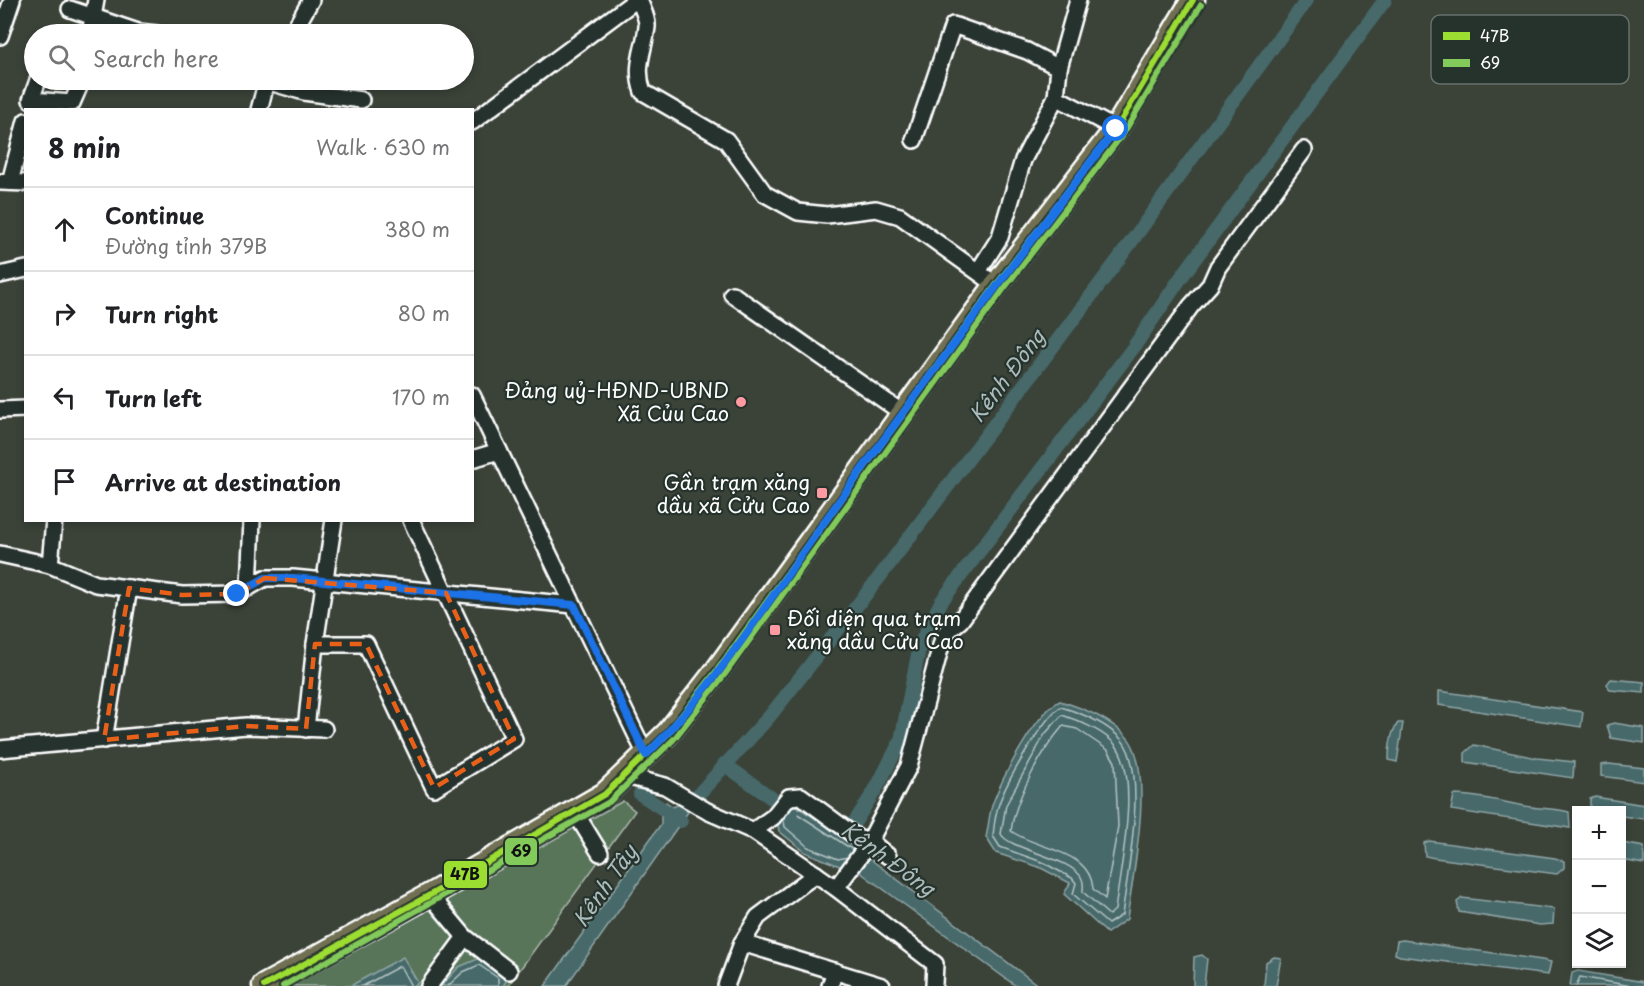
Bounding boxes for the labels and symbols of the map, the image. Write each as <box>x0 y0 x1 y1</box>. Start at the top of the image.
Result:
legend <box>1431 15 1629 84</box>
text: 47B <box>1480 23 1509 47</box>
text: 69 <box>1480 50 1500 74</box>
route start <box>1102 115 1128 141</box>
water label: Kênh Đông <box>960 321 1052 428</box>
place label: Đảng uỷ-HĐND-UBND Xã Củu Cao <box>505 375 729 428</box>
marker: Đảng uỷ-HĐND-UBND Xã Củu Cao <box>734 395 748 409</box>
place label: Gần trạm xăng dầu xã Cửu Cao <box>657 467 810 520</box>
marker: Gần trạm xăng dầu xã Cửu Cao <box>815 486 829 500</box>
route end <box>223 580 249 606</box>
place label: Đối diện qua trạm xăng dầu Cửu Cao <box>787 603 964 656</box>
marker: Đối diện qua trạm xăng dầu Cửu Cao <box>768 623 782 637</box>
water label: Kênh Đông <box>835 813 944 904</box>
water label: Kênh Tây <box>564 836 645 933</box>
line badge: 69 <box>504 837 538 866</box>
text: 69 <box>511 838 531 862</box>
line badge: 47B <box>443 860 488 889</box>
text: 47B <box>450 861 480 885</box>

